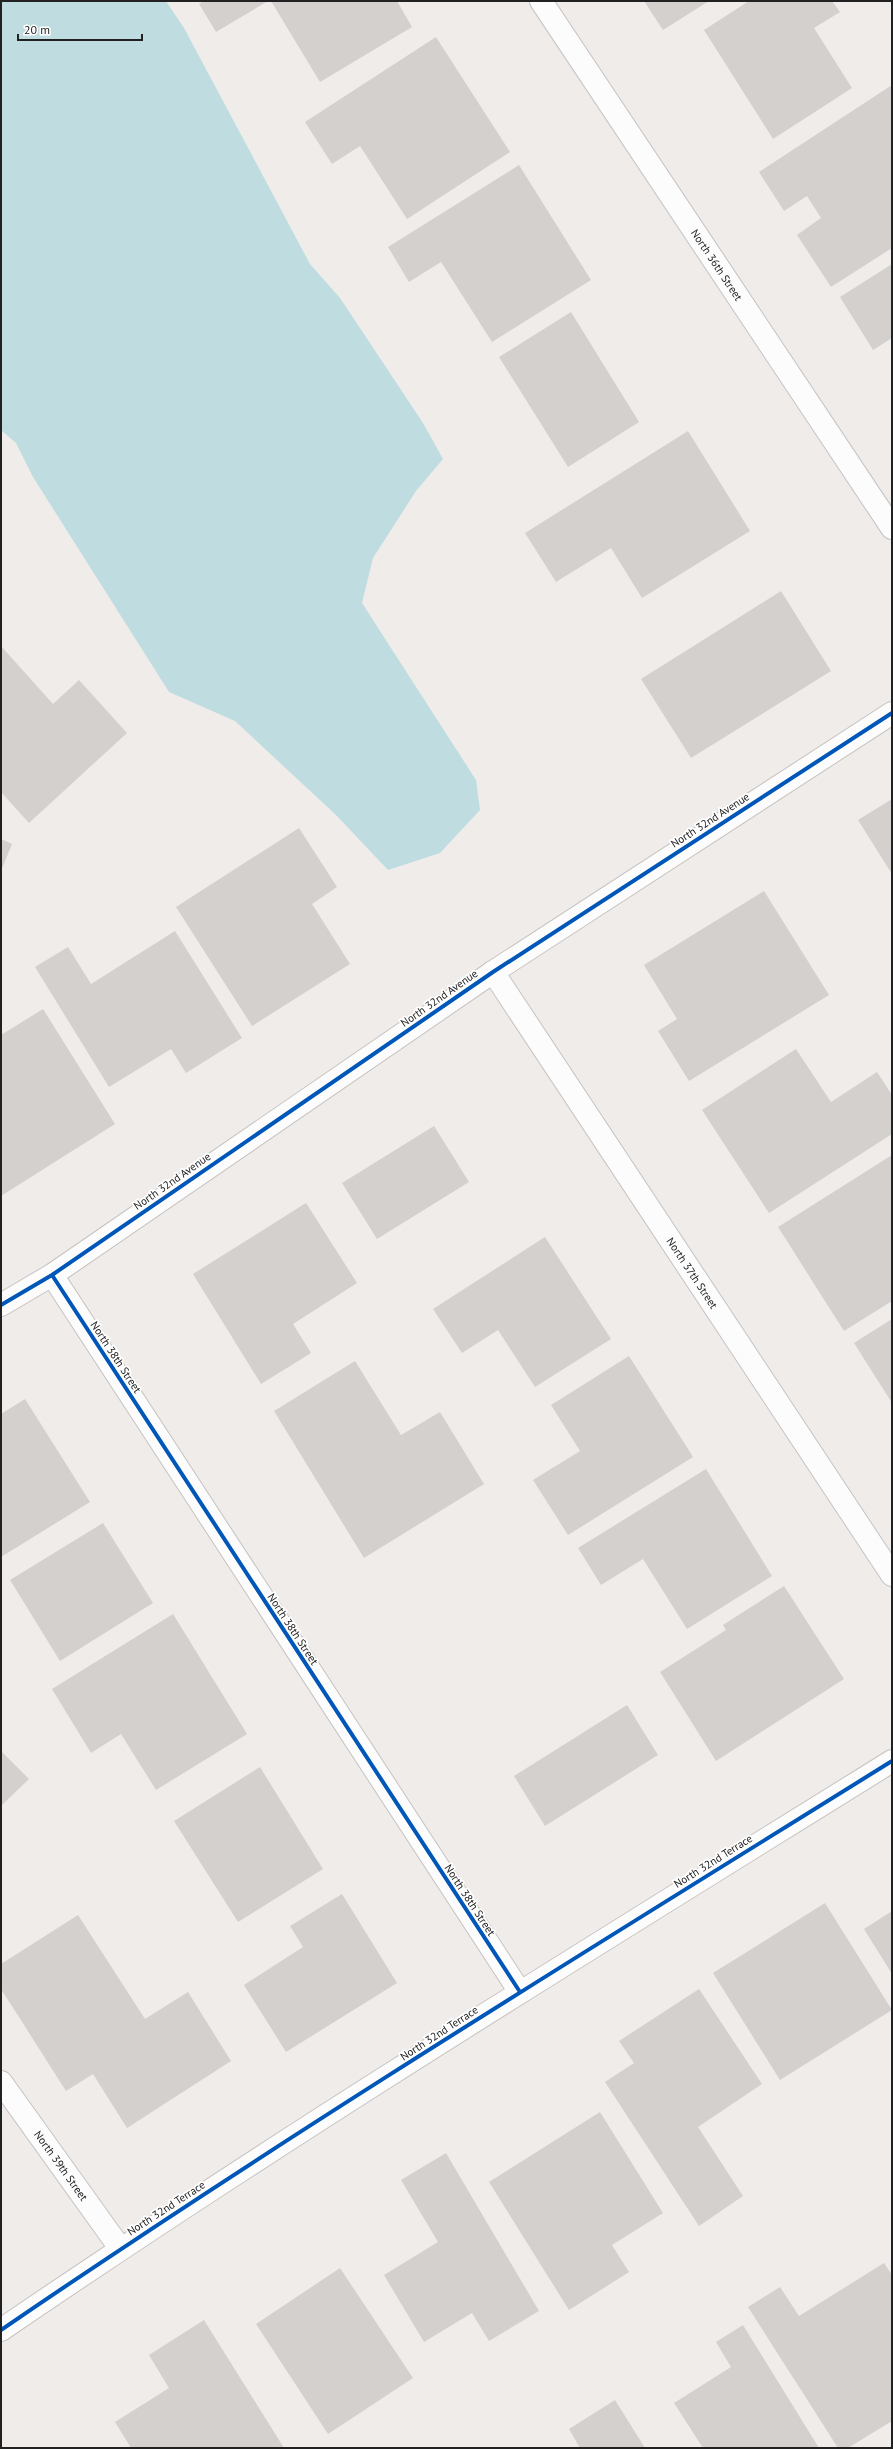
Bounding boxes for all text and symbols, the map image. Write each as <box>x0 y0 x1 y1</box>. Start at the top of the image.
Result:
scale bar <box>18 16 142 42</box>
text: 20 m <box>24 22 50 37</box>
street label: North 36th Street <box>688 226 746 303</box>
street label: North 32nd Avenue <box>668 789 752 851</box>
street label: North 32nd Avenue <box>398 966 481 1030</box>
street label: North 32nd Avenue <box>131 1149 214 1213</box>
street label: North 37th Street <box>664 1235 721 1312</box>
street label: North 38th Street <box>88 1318 145 1396</box>
street label: North 38th Street <box>265 1590 322 1668</box>
street label: North 32nd Terrace <box>671 1831 755 1891</box>
street label: North 38th Street <box>442 1861 499 1939</box>
street label: North 32nd Terrace <box>397 2002 481 2063</box>
street label: North 39th Street <box>31 2128 91 2204</box>
street label: North 32nd Terrace <box>124 2177 208 2238</box>

